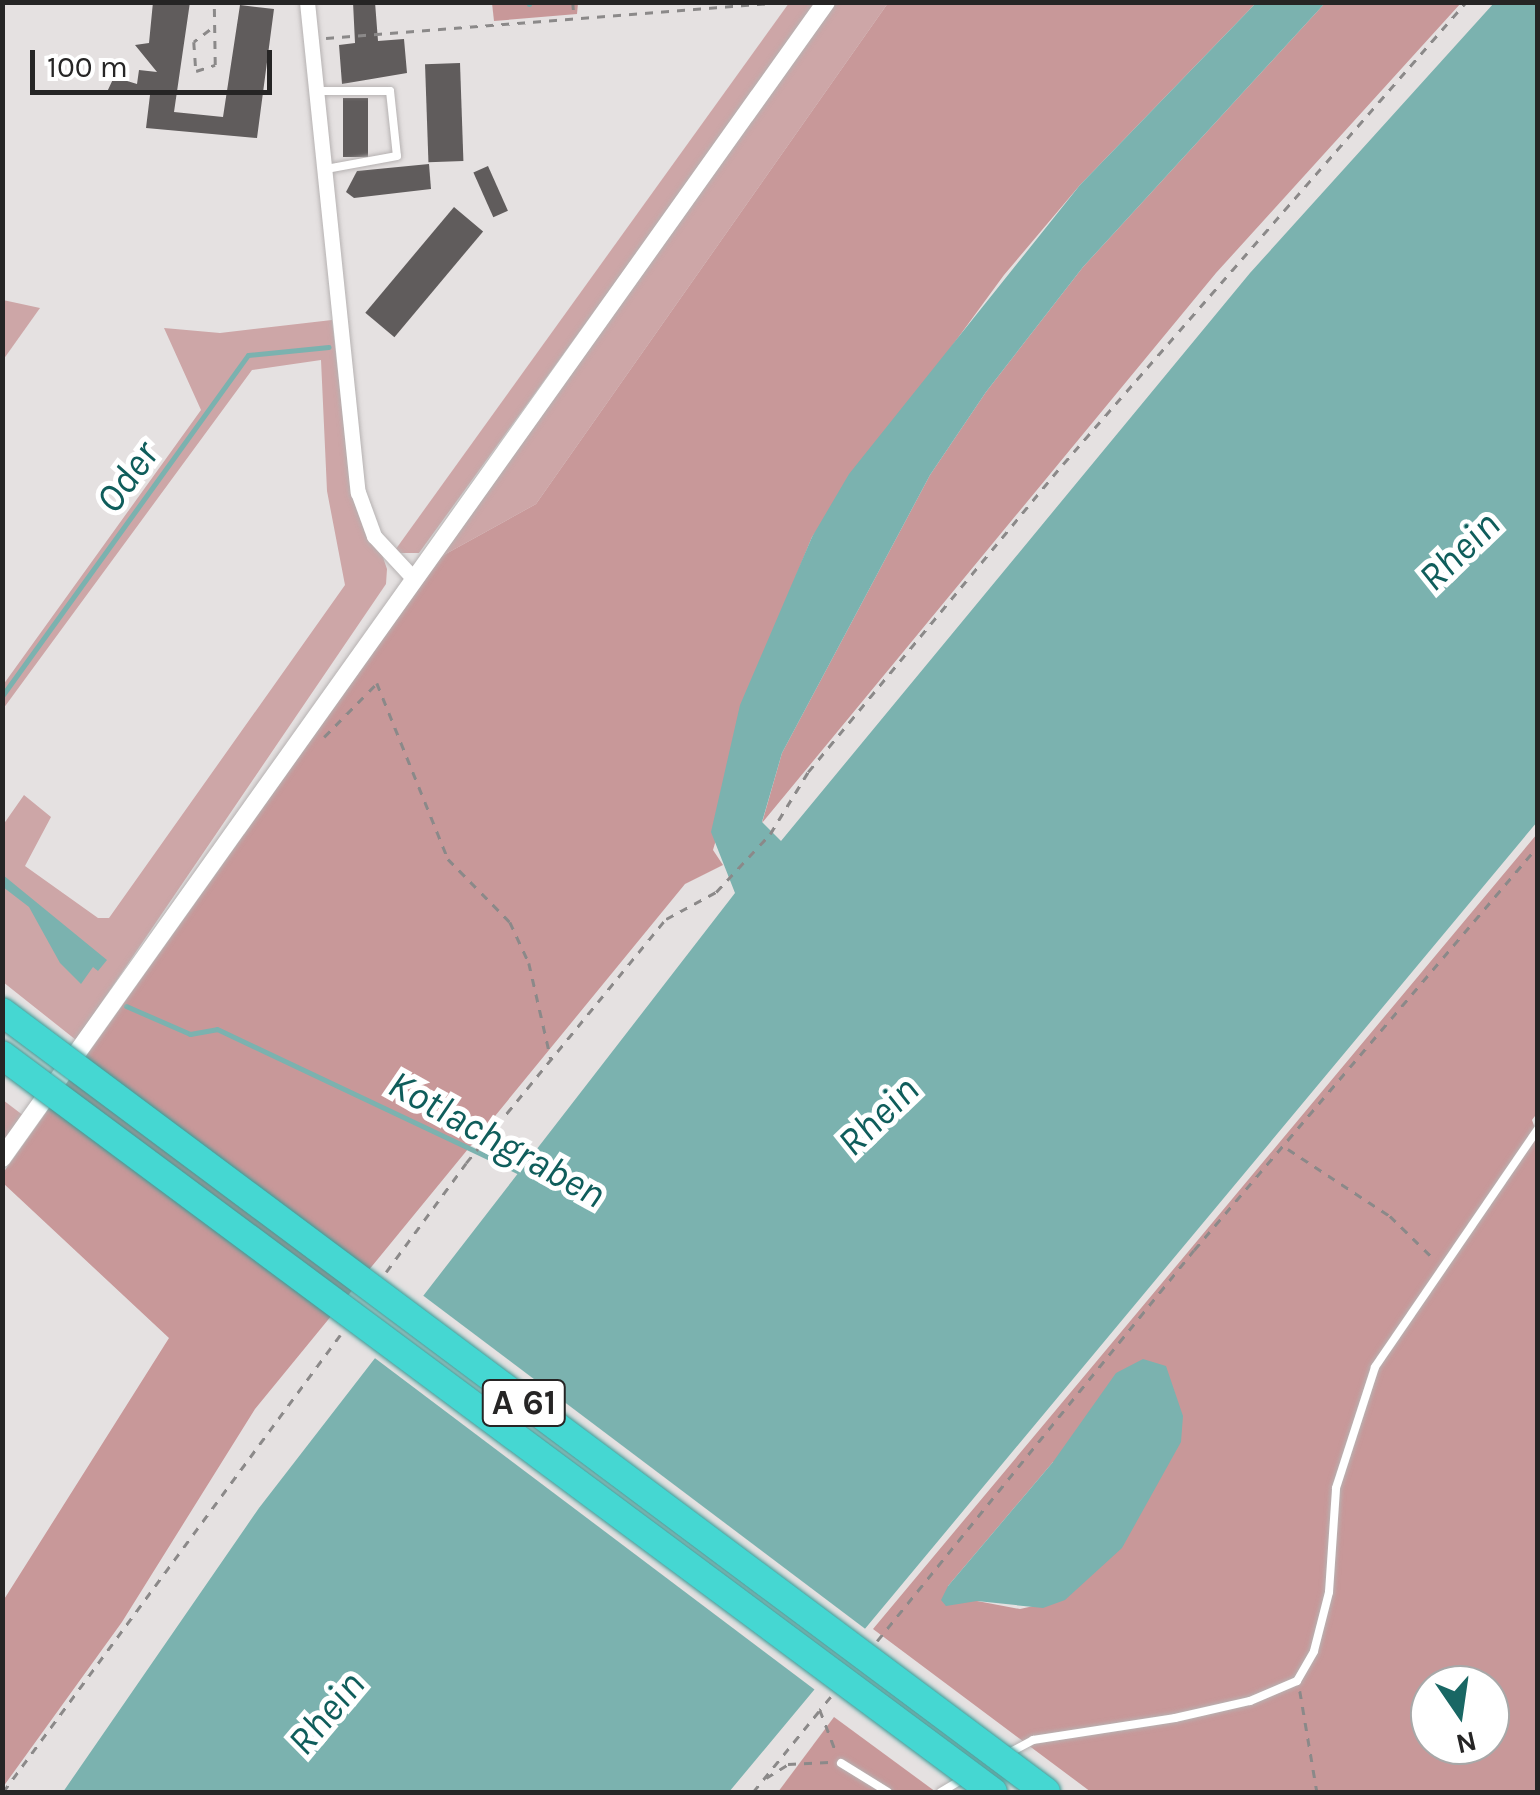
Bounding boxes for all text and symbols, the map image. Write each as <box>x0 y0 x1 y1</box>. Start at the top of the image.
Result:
scale bar <box>35 30 278 92</box>
text: 100 m <box>47 49 128 85</box>
water label: Oder <box>85 432 169 522</box>
water label: Rhein <box>1408 501 1510 601</box>
water label: Kotlachgraben <box>380 1060 614 1218</box>
water label: Rhein <box>827 1066 929 1166</box>
road number: A 61 <box>482 1373 566 1433</box>
water label: Rhein <box>277 1661 375 1765</box>
north arrow <box>1410 1665 1510 1765</box>
text: N <box>1453 1724 1480 1761</box>

